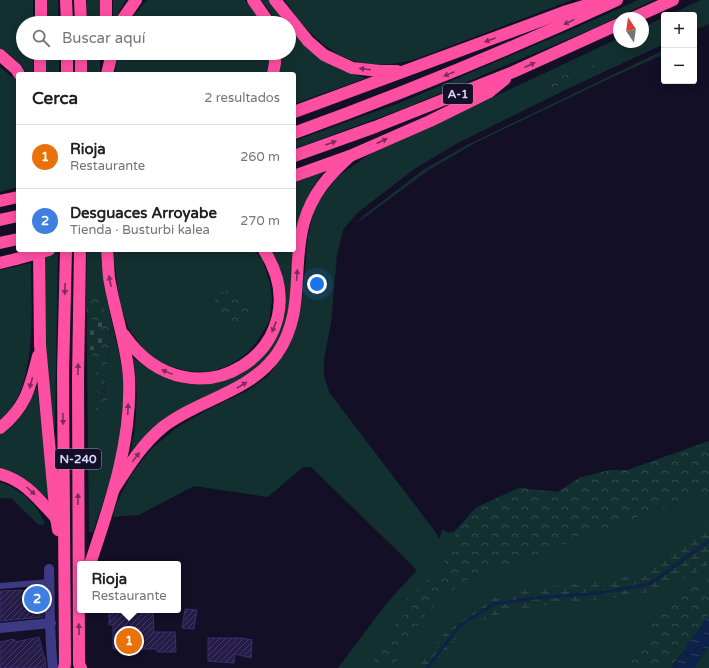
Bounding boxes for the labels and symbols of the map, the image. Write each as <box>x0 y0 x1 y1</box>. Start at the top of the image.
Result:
north arrow <box>613 12 649 48</box>
one-way arrow <box>563 19 574 25</box>
one-way arrow <box>483 37 495 43</box>
one-way arrow <box>524 62 535 68</box>
one-way arrow <box>359 66 371 73</box>
one-way arrow <box>443 71 455 77</box>
road number: A-1 <box>443 84 473 104</box>
one-way arrow <box>377 138 388 144</box>
one-way arrow <box>325 140 337 146</box>
one-way arrow <box>294 269 301 281</box>
your location <box>307 274 327 294</box>
one-way arrow <box>107 275 113 287</box>
one-way arrow <box>62 283 68 296</box>
one-way arrow <box>270 321 276 333</box>
one-way arrow <box>75 362 81 375</box>
one-way arrow <box>162 369 173 375</box>
one-way arrow <box>28 377 34 389</box>
one-way arrow <box>237 381 247 389</box>
one-way arrow <box>125 403 132 415</box>
one-way arrow <box>60 413 66 426</box>
road number: N-240 <box>55 449 101 469</box>
one-way arrow <box>132 451 140 462</box>
one-way arrow <box>26 487 37 496</box>
one-way arrow <box>75 492 81 505</box>
pin: 2 <box>24 584 50 614</box>
one-way arrow <box>76 623 83 635</box>
pin: 1 <box>116 626 142 656</box>

